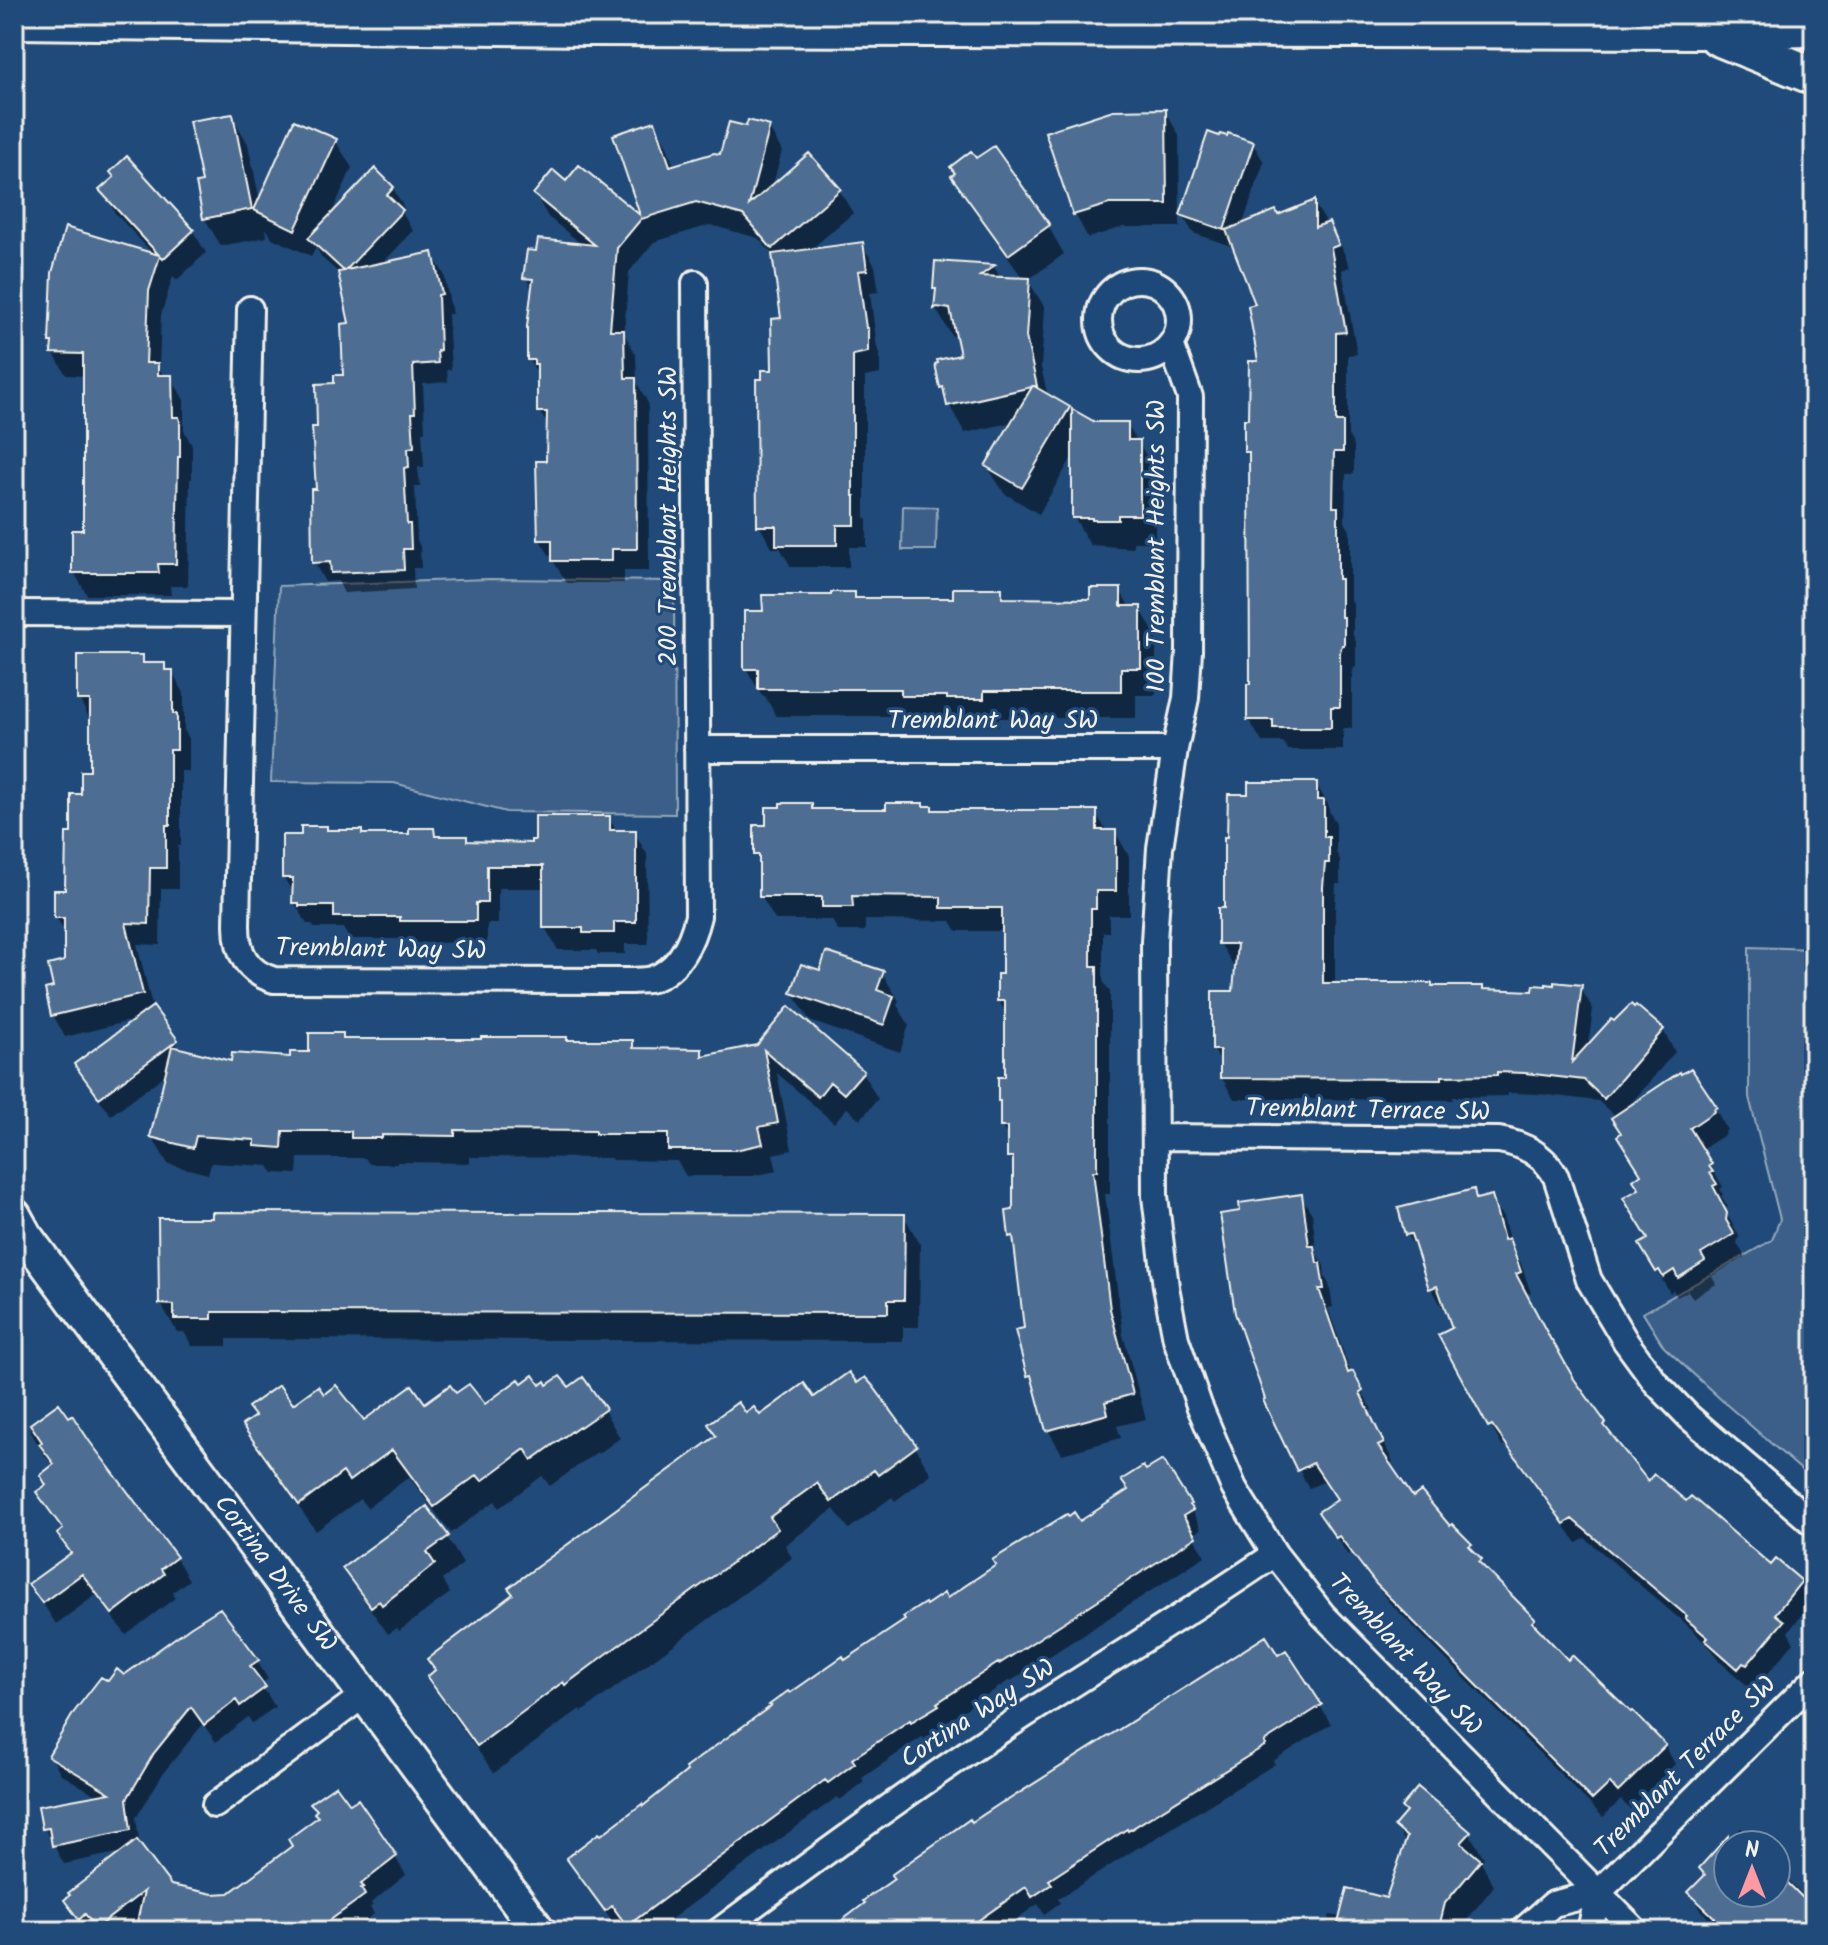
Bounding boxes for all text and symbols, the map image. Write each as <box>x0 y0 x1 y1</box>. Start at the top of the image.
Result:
street label: 200 Tremblant Heights SW <box>648 366 690 666</box>
street label: 100 Tremblant Heights SW <box>1136 399 1178 693</box>
street label: Tremblant Way SW <box>888 700 1098 742</box>
street label: Tremblant Way SW <box>275 927 487 973</box>
street label: Tremblant Terrace SW <box>1245 1088 1491 1134</box>
street label: Cortina Drive SW <box>203 1486 348 1662</box>
street label: Tremblant Way SW <box>1318 1564 1492 1746</box>
street label: Cortina Way SW <box>892 1648 1064 1780</box>
street label: Tremblant Terrace SW <box>1585 1666 1787 1868</box>
north arrow <box>1712 1829 1792 1909</box>
text: N <box>1745 1834 1759 1869</box>

